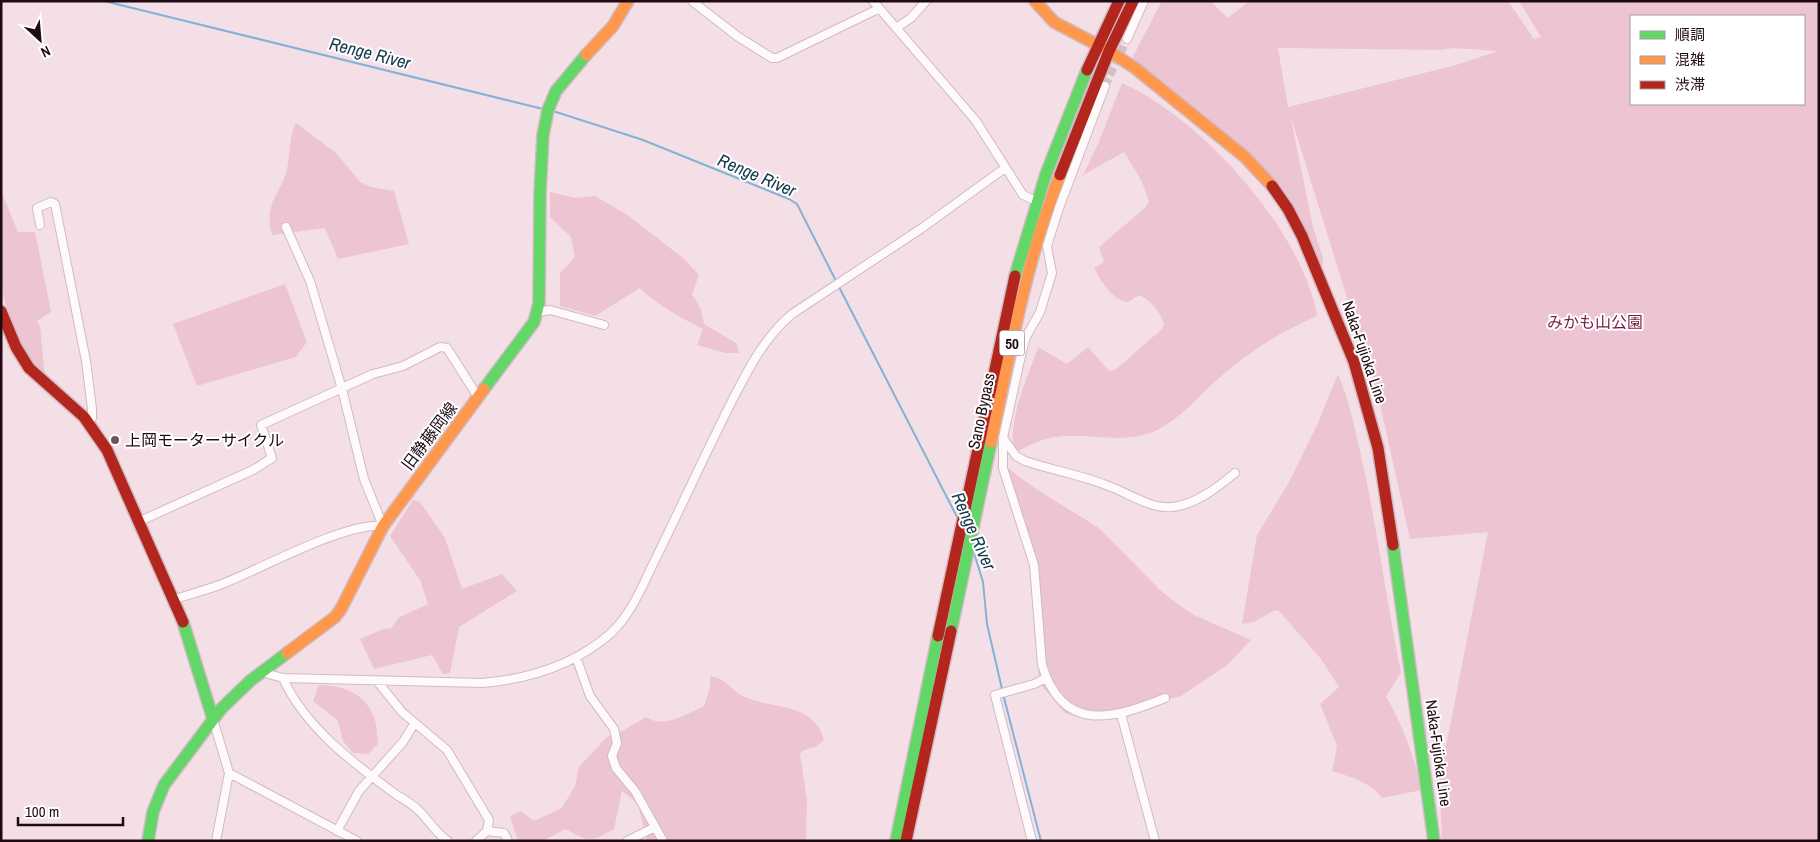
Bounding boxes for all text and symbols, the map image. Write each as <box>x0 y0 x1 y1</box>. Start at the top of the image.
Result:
north arrow <box>15 15 65 65</box>
legend <box>1630 15 1805 105</box>
text: 順調 <box>1675 24 1705 45</box>
water label: Renge River <box>327 31 414 75</box>
text: N <box>38 42 53 62</box>
text: 混雑 <box>1675 49 1705 70</box>
text: 渋滞 <box>1675 74 1705 95</box>
water label: Renge River <box>714 147 801 203</box>
street label: Naka-Fujioka Line <box>1337 298 1393 406</box>
park label: みかも山公園 <box>1547 311 1643 333</box>
road number: 50 <box>1000 330 1024 356</box>
street label: Sano Bypass <box>962 371 1000 451</box>
street label: 旧静藤岡線 <box>396 397 462 475</box>
place label: 上岡モーターサイクル <box>125 429 284 451</box>
marker: 上岡モーターサイクル <box>109 434 121 446</box>
water label: Renge River <box>946 488 1003 575</box>
street label: Naka-Fujioka Line <box>1421 698 1457 808</box>
scale bar <box>18 794 122 826</box>
text: 100 m <box>25 801 59 822</box>

